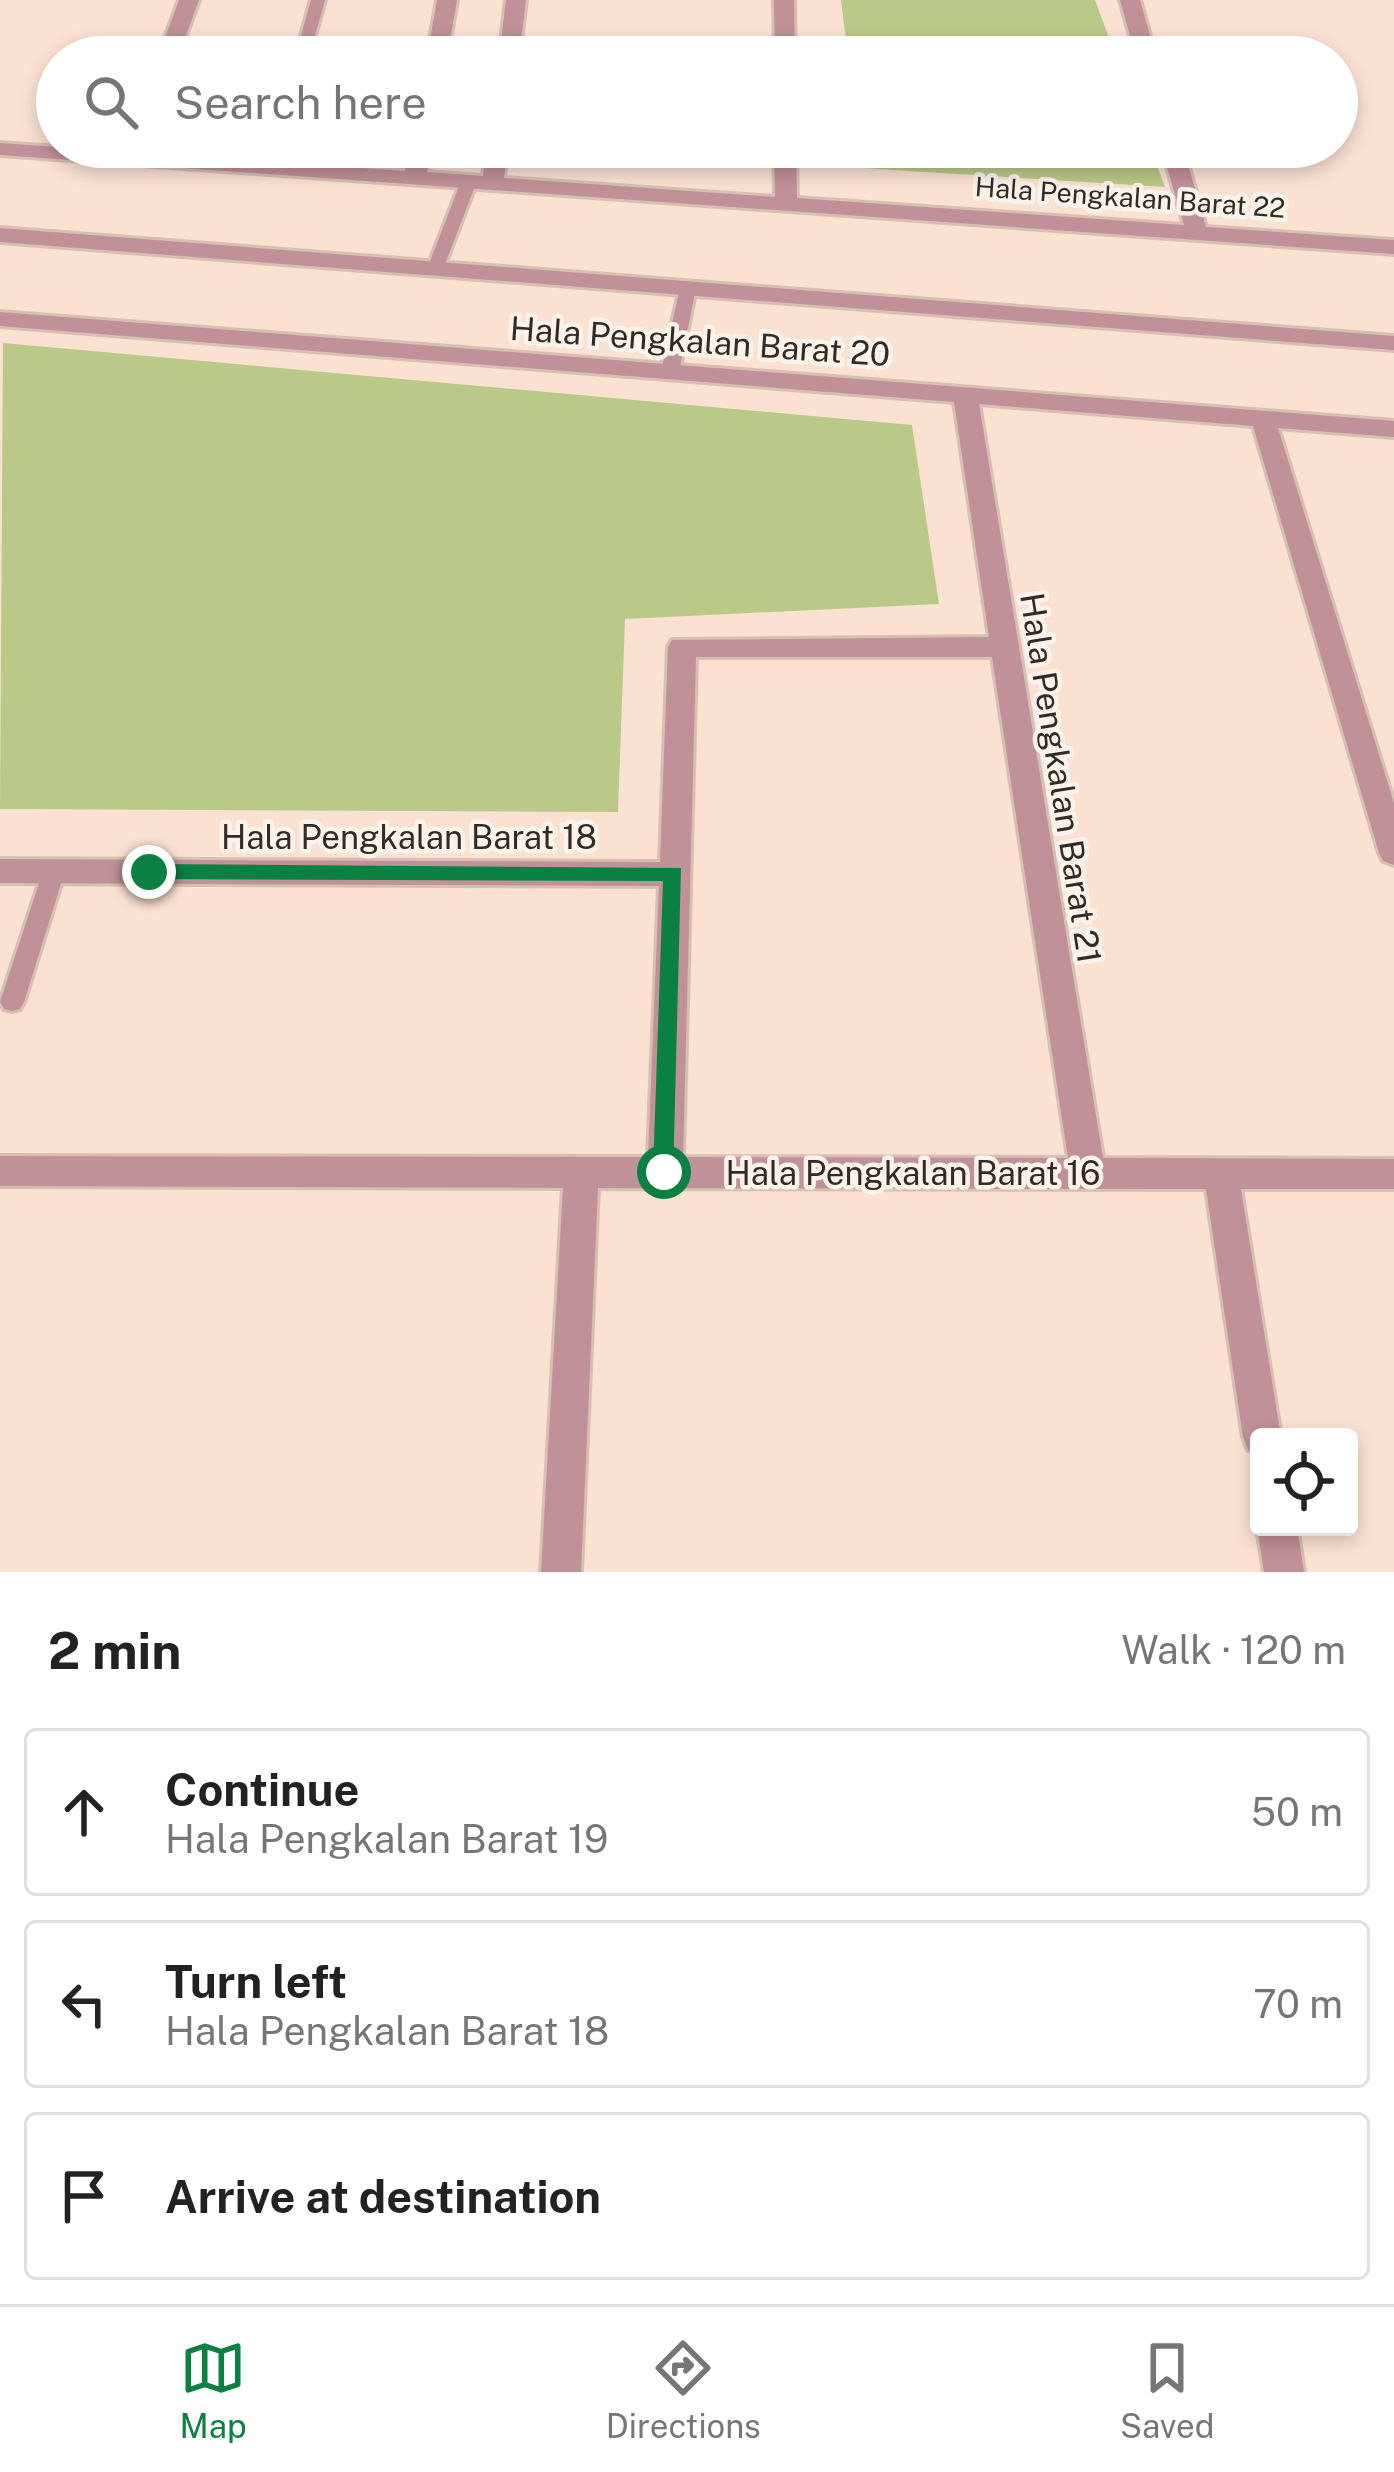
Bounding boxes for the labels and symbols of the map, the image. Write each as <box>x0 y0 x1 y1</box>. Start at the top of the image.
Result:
street label: Hala Pengkalan Barat 22 <box>974 170 1286 224</box>
street label: Hala Pengkalan Barat 20 <box>509 309 891 373</box>
street label: Hala Pengkalan Barat 21 <box>1013 590 1109 966</box>
street label: Hala Pengkalan Barat 18 <box>221 818 597 856</box>
route end <box>122 845 176 899</box>
route start <box>637 1145 691 1199</box>
street label: Hala Pengkalan Barat 16 <box>725 1154 1101 1192</box>

